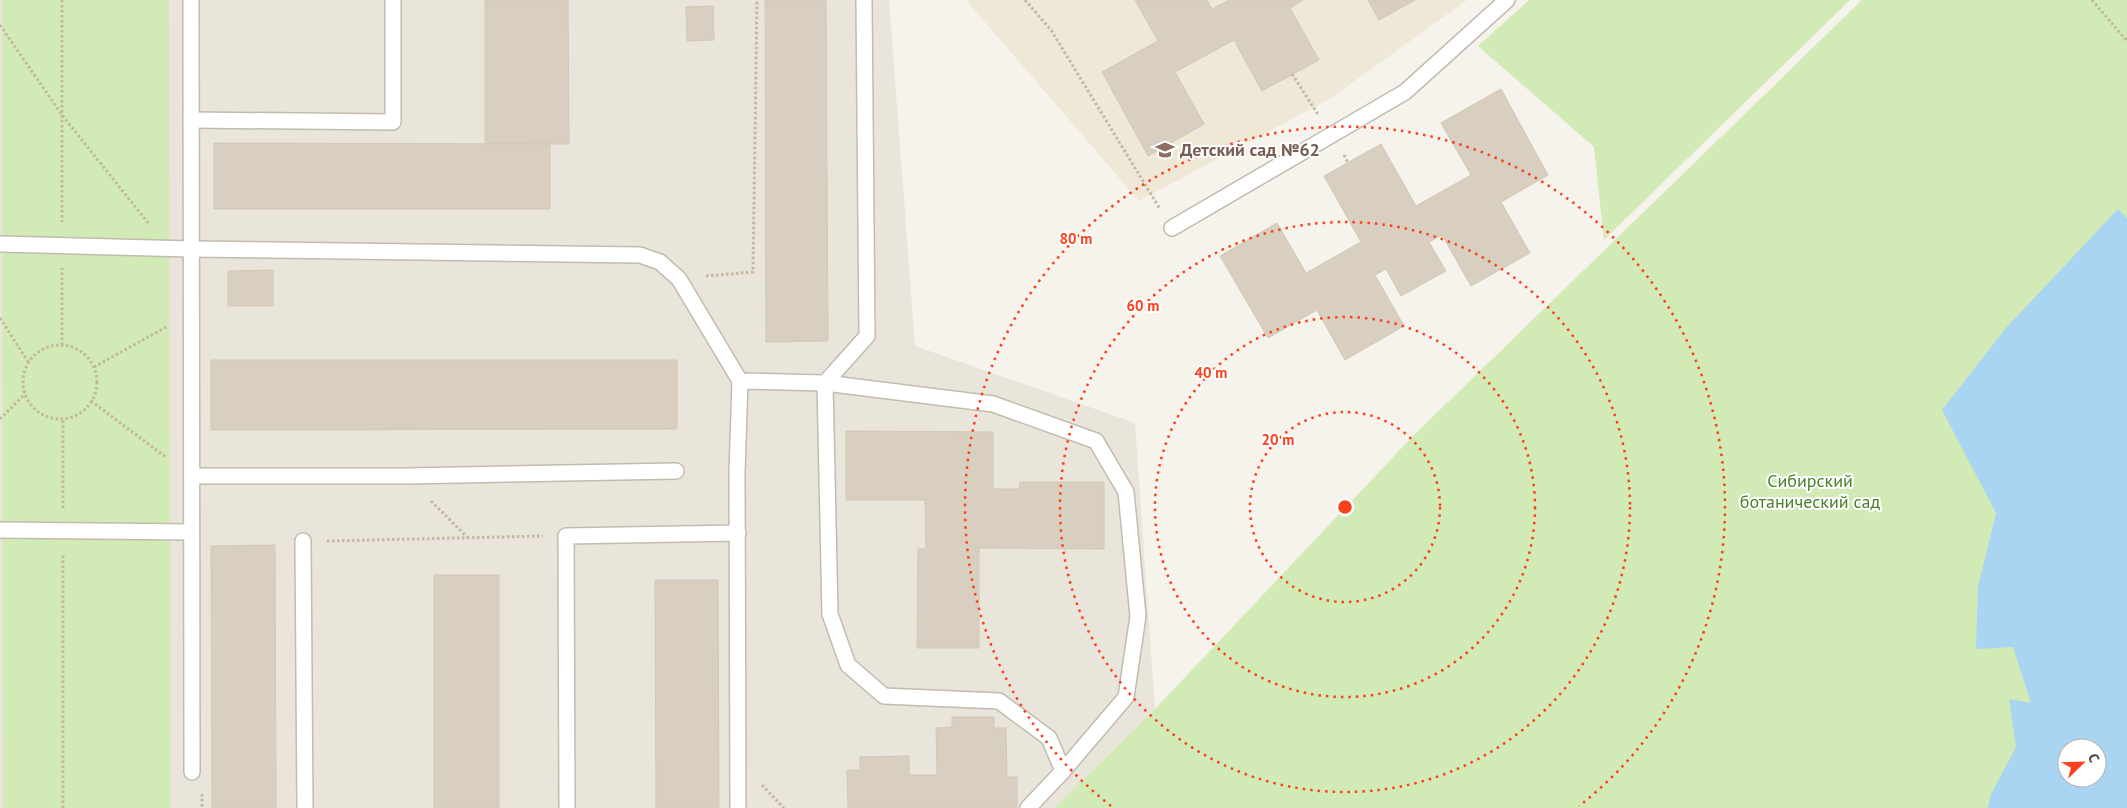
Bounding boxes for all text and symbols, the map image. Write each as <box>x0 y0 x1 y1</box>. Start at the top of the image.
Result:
place label: Детский сад №62 <box>1180 138 1320 161</box>
school or university icon: Детский сад №62 <box>1154 139 1176 161</box>
text: 80 m <box>1060 229 1092 248</box>
text: 60 m <box>1127 296 1159 315</box>
text: 40 m <box>1195 363 1227 382</box>
text: 20 m <box>1262 430 1294 449</box>
park label: Сибирский ботанический сад <box>1740 469 1880 513</box>
centre of rings <box>1336 498 1354 516</box>
north arrow <box>2057 738 2107 788</box>
text: С <box>2084 751 2104 765</box>

